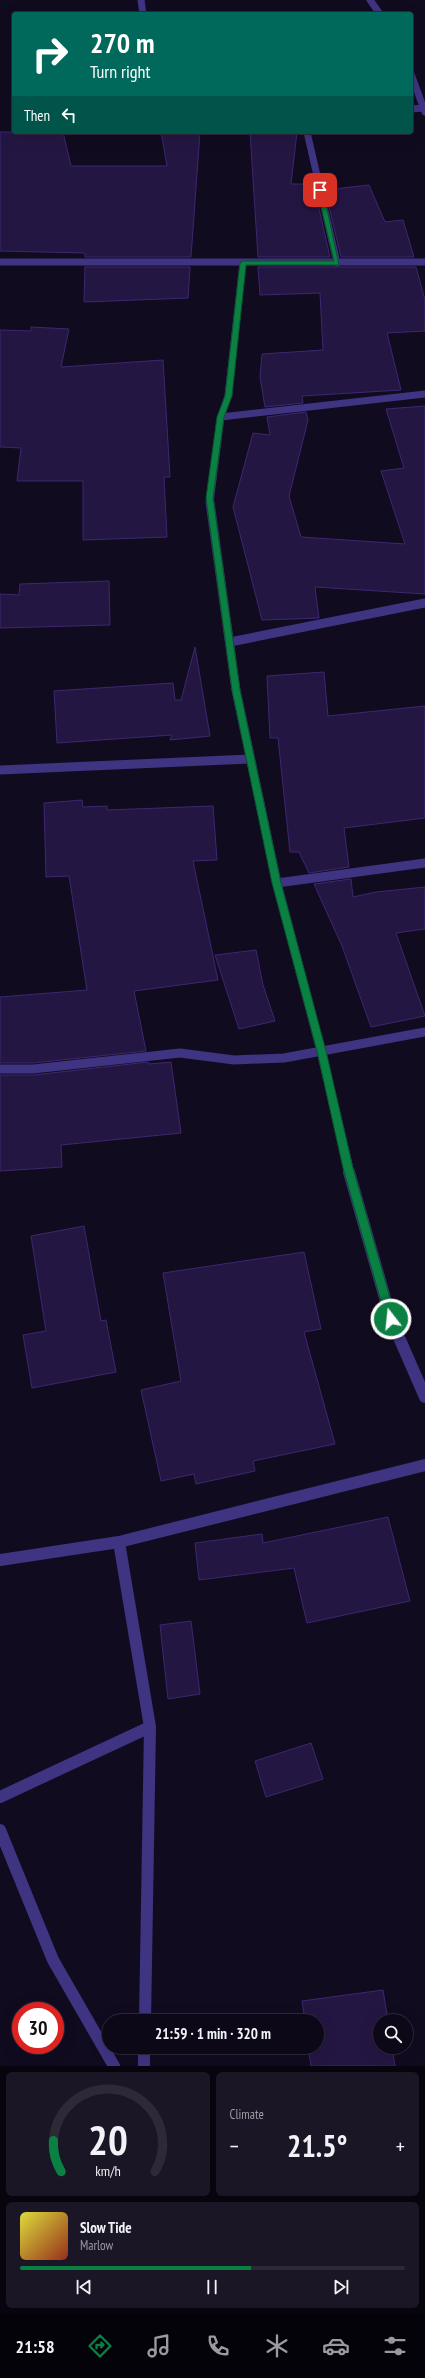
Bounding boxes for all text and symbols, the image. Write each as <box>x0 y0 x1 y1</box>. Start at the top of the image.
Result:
text: 270 m <box>90 24 154 61</box>
icon: right <box>24 28 76 80</box>
text: Turn right <box>90 60 150 83</box>
icon: left <box>58 104 80 126</box>
text: Then <box>24 106 50 125</box>
pin <box>303 173 337 207</box>
icon: arrive <box>309 179 331 201</box>
position arrow <box>370 1298 412 1340</box>
speed limit sign: 30 <box>12 2002 64 2054</box>
map controls <box>373 2014 413 2054</box>
button: search <box>373 2014 413 2054</box>
text: 21:59 · 1 min · 320 m <box>155 2024 271 2043</box>
text: Climate <box>230 2106 264 2123</box>
text: 20 <box>88 2113 128 2166</box>
text: 21.5° <box>287 2126 347 2165</box>
text: − <box>230 2132 239 2160</box>
text: + <box>396 2132 405 2160</box>
text: km/h <box>95 2161 120 2180</box>
text: Slow Tide <box>80 2218 132 2237</box>
text: Marlow <box>80 2237 113 2254</box>
icon: previous <box>73 2276 95 2298</box>
icon: pause <box>201 2276 223 2298</box>
icon: next <box>330 2276 352 2298</box>
icon: directions <box>86 2332 114 2360</box>
icon: music <box>145 2332 173 2360</box>
icon: phone <box>204 2332 232 2360</box>
icon: climate <box>263 2332 291 2360</box>
icon: car <box>322 2332 350 2360</box>
icon: filters <box>381 2332 409 2360</box>
text: 21:58 <box>16 2335 55 2358</box>

